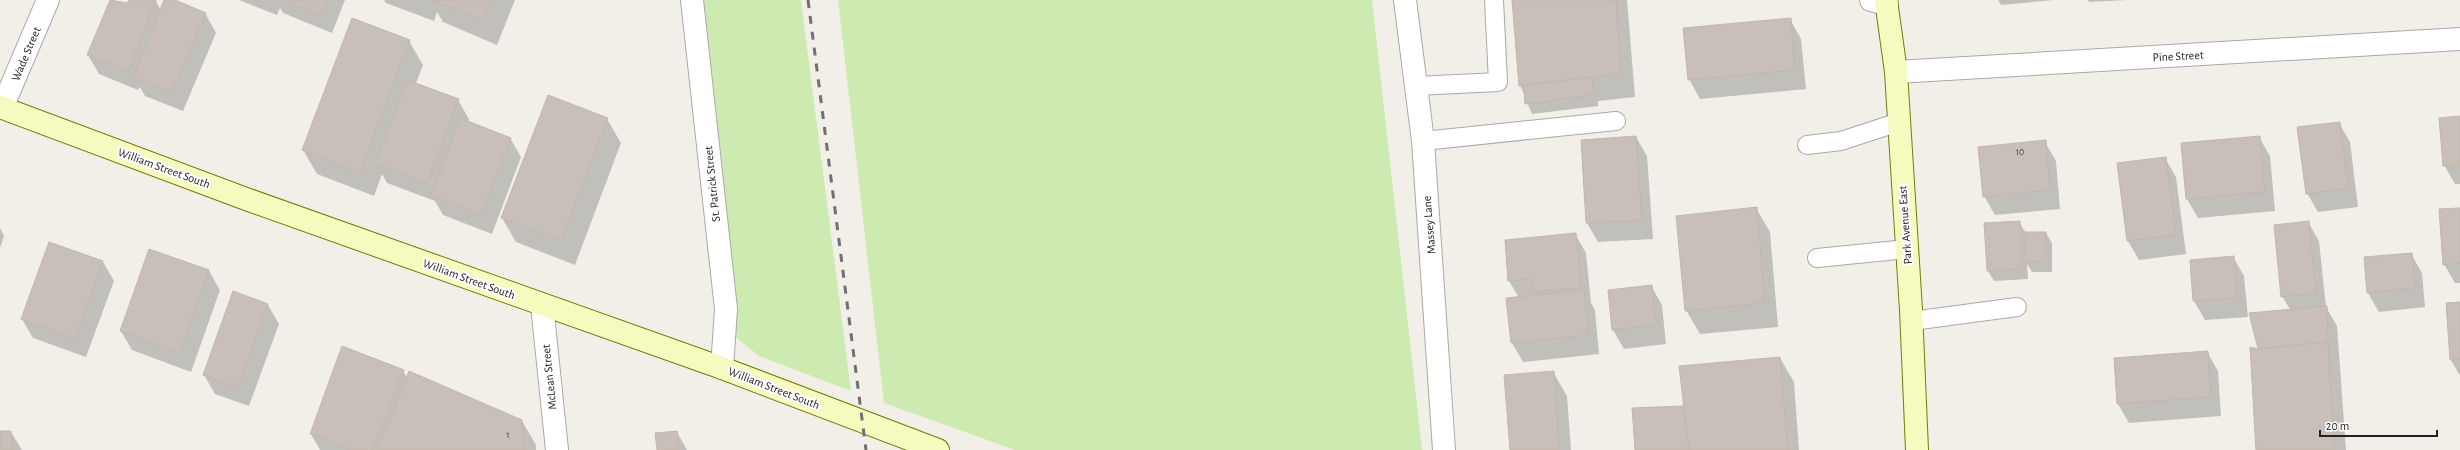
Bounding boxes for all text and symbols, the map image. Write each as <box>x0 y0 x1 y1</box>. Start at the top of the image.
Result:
street label: Wade Street <box>9 25 43 83</box>
street label: Pine Street <box>2152 49 2204 63</box>
street label: St. Patrick Street <box>702 145 722 223</box>
street label: William Street South <box>116 146 212 190</box>
house number: 10 <box>2016 147 2024 157</box>
street label: Park Avenue East <box>1896 185 1914 265</box>
street label: Massey Lane <box>1420 195 1439 255</box>
street label: William Street South <box>421 257 517 301</box>
street label: McLean Street <box>540 344 558 410</box>
street label: William Street South <box>726 365 822 411</box>
scale bar <box>2320 412 2437 438</box>
text: 20 m <box>2326 420 2349 432</box>
house number: 1 <box>506 430 510 440</box>

